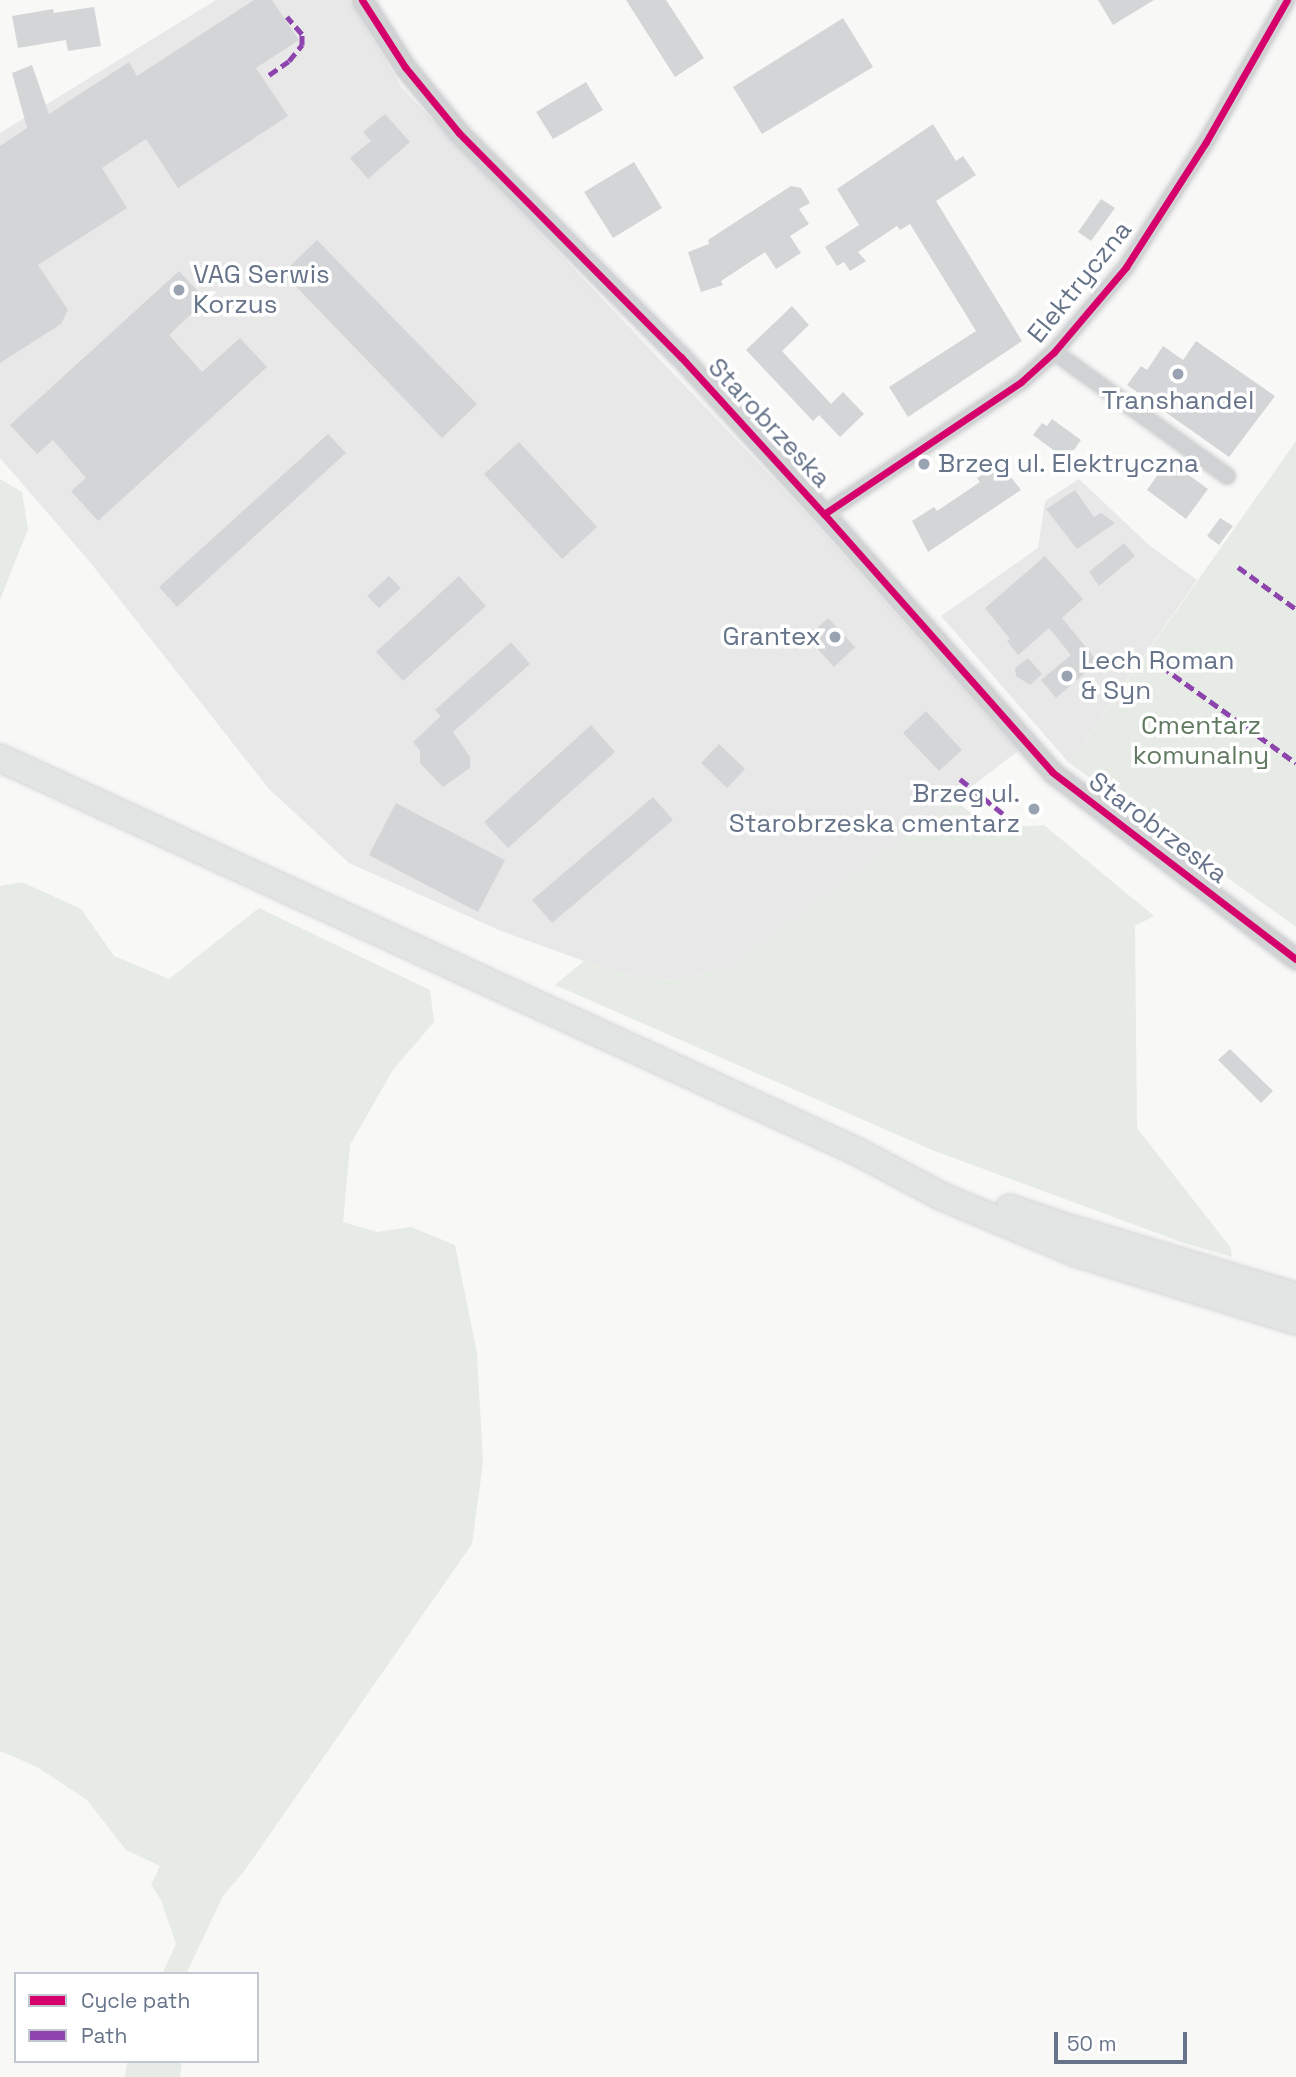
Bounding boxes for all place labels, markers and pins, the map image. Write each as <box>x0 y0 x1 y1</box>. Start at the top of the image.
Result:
place label: VAG Serwis Korzus <box>193 259 330 320</box>
marker: VAG Serwis Korzus <box>171 282 187 298</box>
marker: Transhandel <box>1170 366 1186 382</box>
place label: Transhandel <box>1102 385 1254 417</box>
place label: Brzeg ul. Elektryczna <box>938 448 1200 480</box>
marker: Brzeg ul. Elektryczna <box>916 456 932 472</box>
place label: Grantex <box>723 621 821 653</box>
marker: Grantex <box>827 629 843 645</box>
place label: Lech Roman & Syn <box>1081 645 1234 706</box>
marker: Lech Roman & Syn <box>1059 668 1075 684</box>
place label: Brzeg ul. Starobrzeska cmentarz <box>729 778 1020 840</box>
marker: Brzeg ul. Starobrzeska cmentarz <box>1026 801 1042 817</box>

